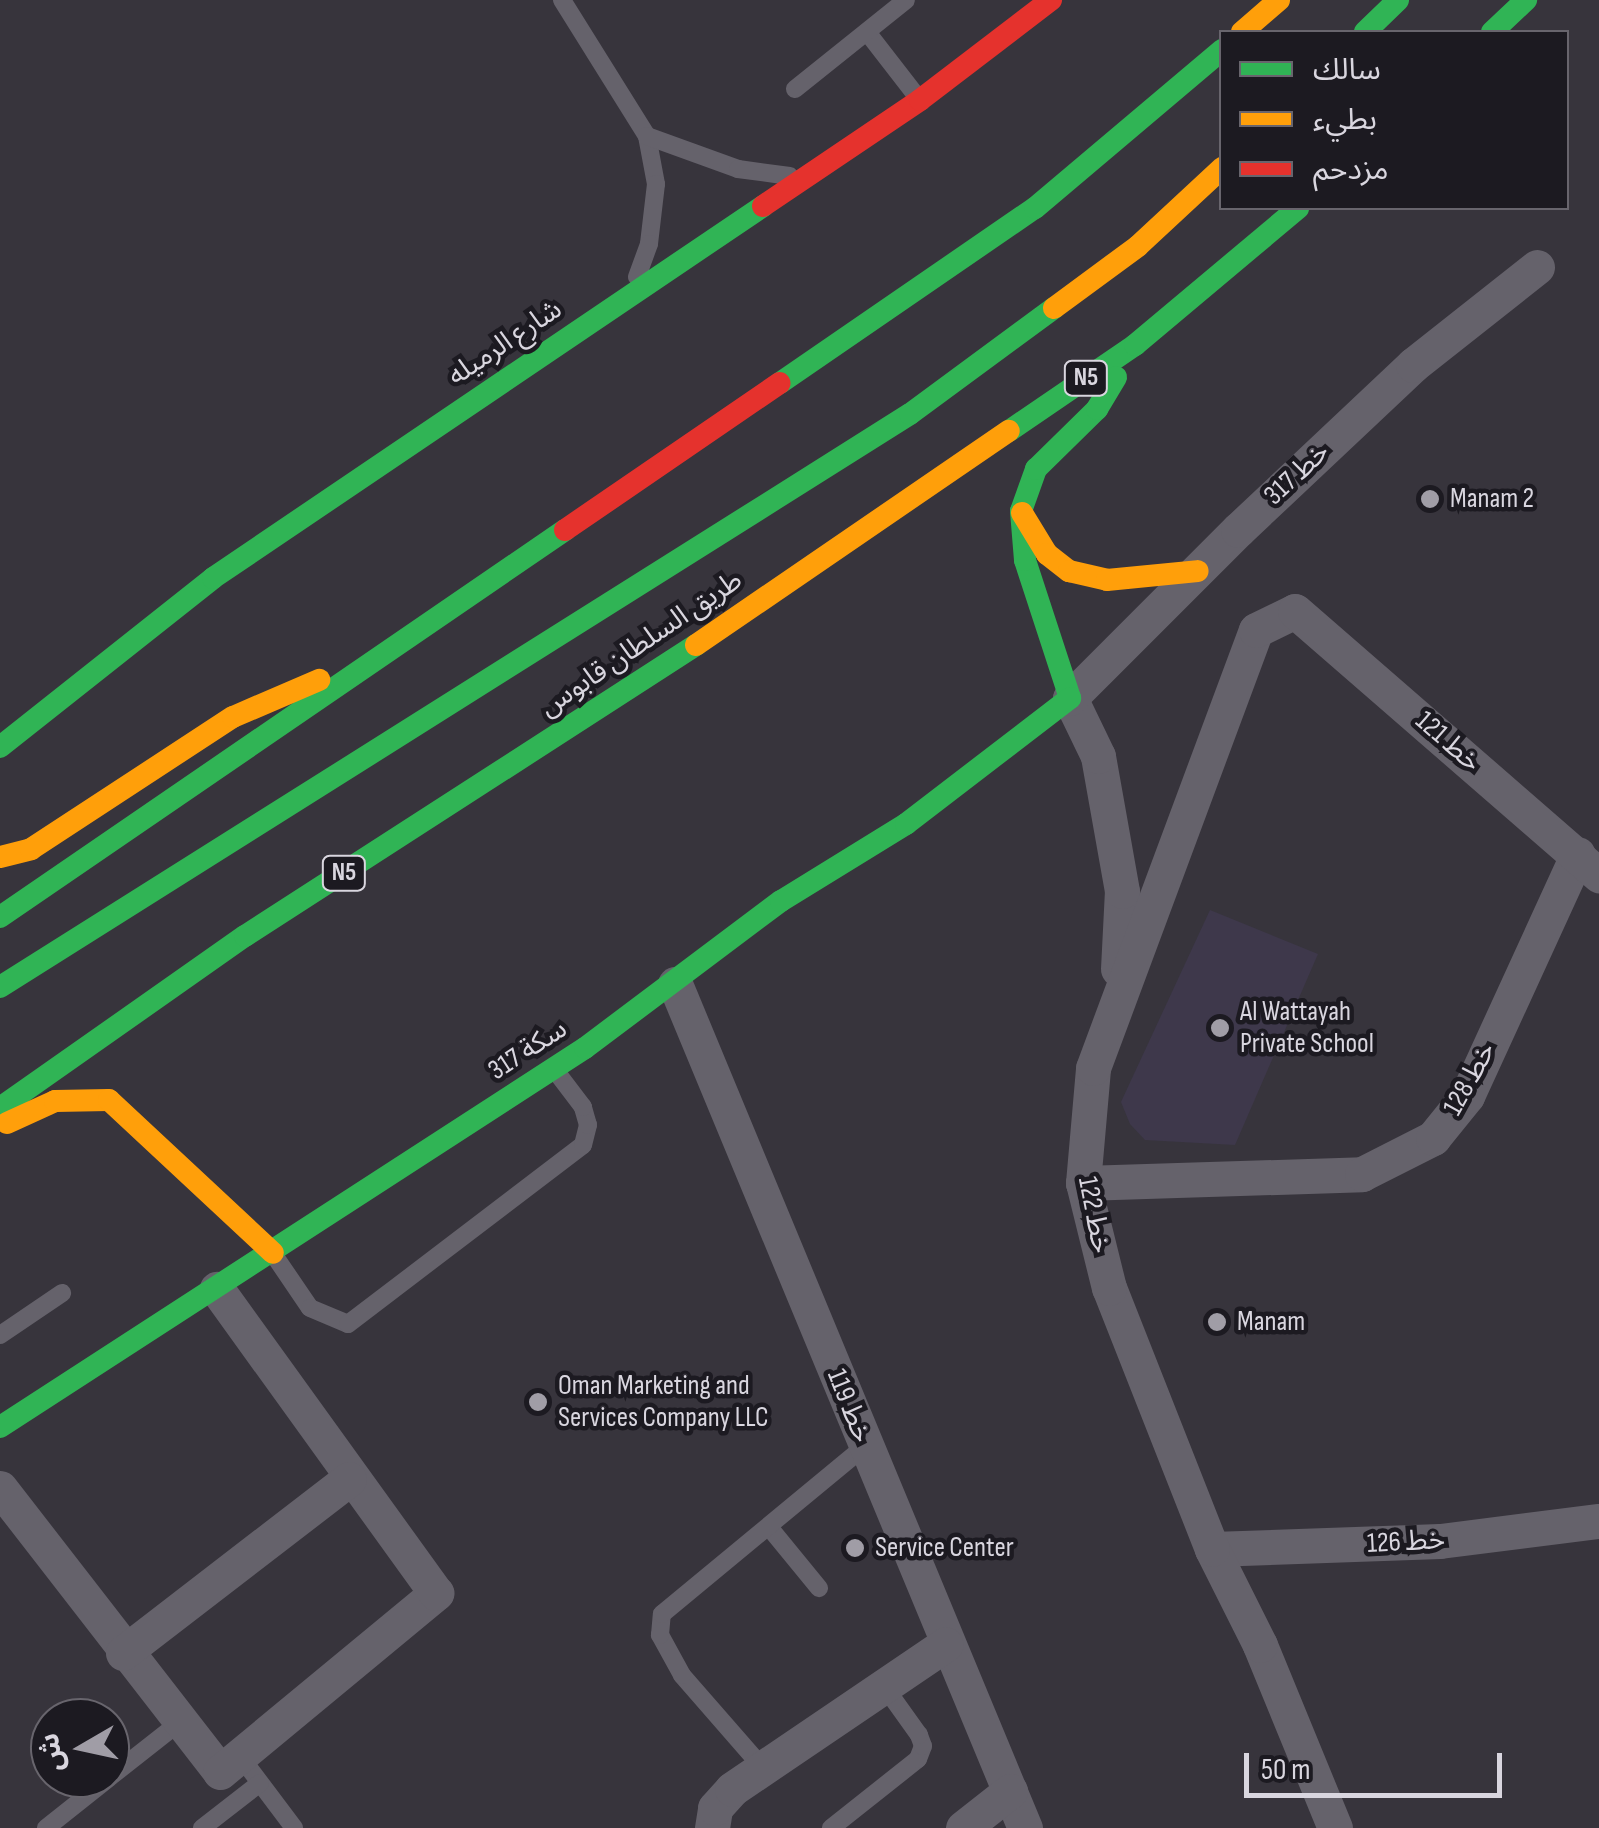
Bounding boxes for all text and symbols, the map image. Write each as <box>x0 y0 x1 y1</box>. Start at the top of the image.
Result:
legend <box>1219 30 1569 210</box>
text: سالك <box>1313 52 1381 88</box>
text: بطيء <box>1313 102 1377 138</box>
text: مزدحم <box>1313 152 1389 188</box>
street label: شارع الرميله <box>442 293 568 393</box>
road number: N5 <box>1064 358 1108 398</box>
street label: خط 317 <box>1257 435 1337 513</box>
place label: Manam 2 <box>1450 482 1534 516</box>
marker: Manam 2 <box>1419 488 1441 510</box>
street label: طريق السلطان قابوس <box>533 564 749 724</box>
street label: خط 121 <box>1408 704 1488 780</box>
road number: N5 <box>322 853 366 893</box>
place label: Al Wattayah Private School <box>1240 995 1374 1061</box>
street label: سكة 317 <box>482 1012 574 1088</box>
marker: Al Wattayah Private School <box>1209 1017 1231 1039</box>
street label: خط 128 <box>1436 1037 1504 1121</box>
street label: خط 122 <box>1070 1174 1118 1256</box>
place label: Manam <box>1237 1305 1305 1339</box>
marker: Manam <box>1206 1311 1228 1333</box>
street label: خط 119 <box>819 1364 879 1448</box>
place label: Oman Marketing and Services Company LLC <box>558 1369 769 1435</box>
marker: Oman Marketing and Services Company LLC <box>527 1391 549 1413</box>
street label: خط 126 <box>1366 1523 1446 1561</box>
place label: Service Center <box>875 1531 1014 1565</box>
marker: Service Center <box>844 1537 866 1559</box>
north arrow <box>30 1698 130 1798</box>
text: ش <box>33 1731 71 1774</box>
scale bar <box>1249 1733 1506 1795</box>
text: 50 m <box>1261 1752 1310 1788</box>

